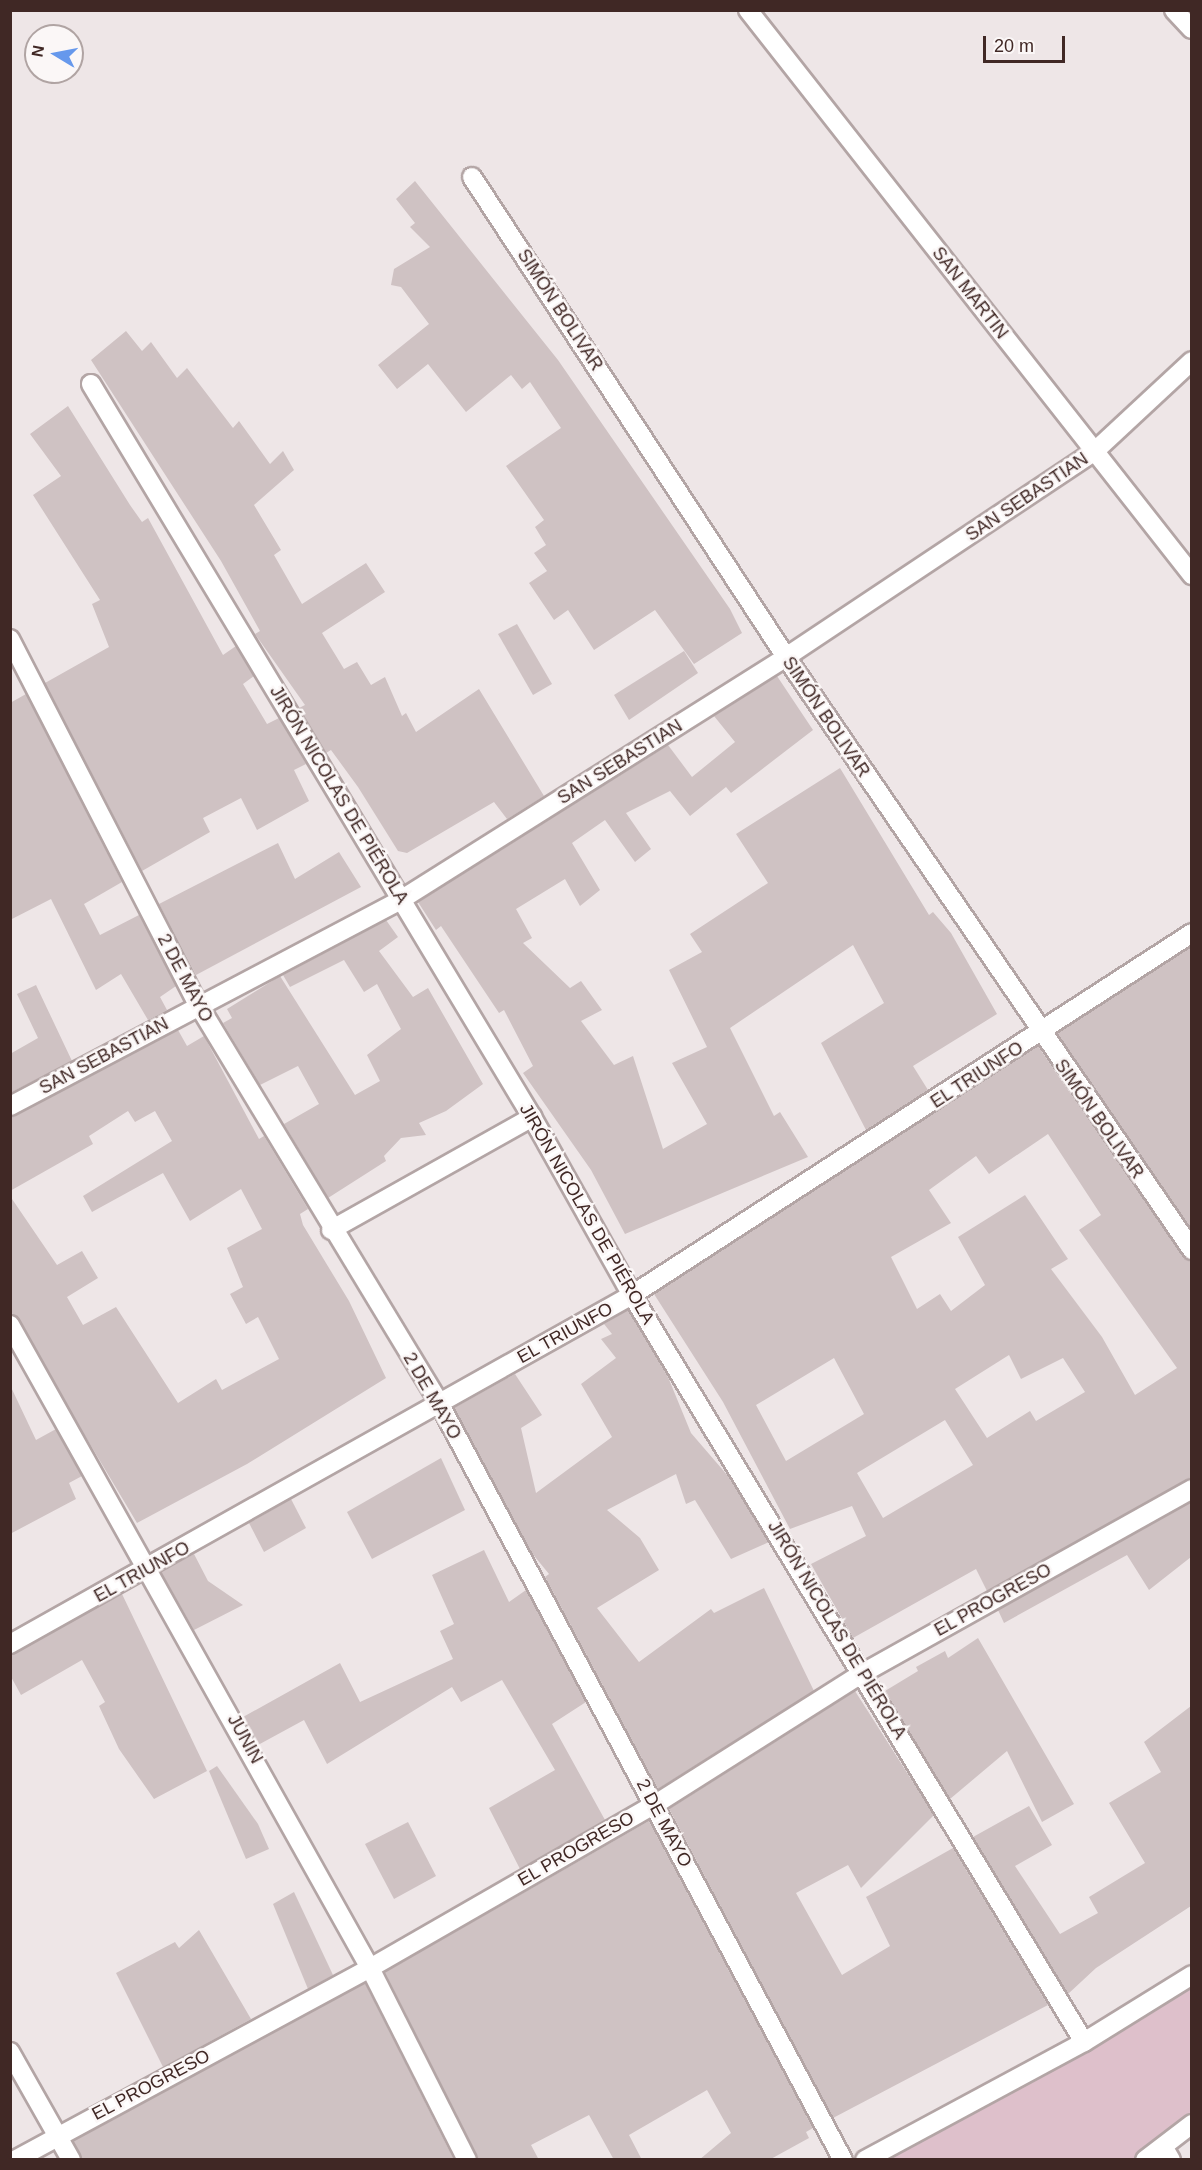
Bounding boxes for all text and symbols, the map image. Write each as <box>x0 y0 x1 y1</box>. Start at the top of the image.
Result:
north arrow <box>24 24 84 84</box>
scale bar <box>986 24 1068 62</box>
text: 20 m <box>994 36 1034 56</box>
text: N <box>28 44 47 58</box>
street label: SAN MARTIN <box>927 243 1013 343</box>
street label: SIMÓN BOLIVAR <box>513 245 607 375</box>
street label: SAN SEBASTIAN <box>962 448 1092 546</box>
street label: SIMÓN BOLIVAR <box>778 653 874 781</box>
street label: JIRÓN NICOLAS DE PIÉROLA <box>265 682 413 908</box>
street label: SAN SEBASTIAN <box>554 715 686 809</box>
street label: 2 DE MAYO <box>153 930 217 1026</box>
street label: SAN SEBASTIAN <box>36 1013 172 1099</box>
street label: EL TRIUNFO <box>926 1037 1028 1113</box>
street label: SIMÓN BOLIVAR <box>1050 1055 1148 1183</box>
street label: JIRÓN NICOLAS DE PIÉROLA <box>515 1100 659 1328</box>
street label: EL TRIUNFO <box>513 1298 617 1368</box>
street label: 2 DE MAYO <box>398 1349 466 1443</box>
street label: JIRÓN NICOLAS DE PIÉROLA <box>763 1517 911 1743</box>
street label: EL TRIUNFO <box>90 1537 194 1607</box>
street label: EL PROGRESO <box>930 1559 1056 1641</box>
street label: JUNIN <box>223 1711 267 1767</box>
street label: 2 DE MAYO <box>632 1775 696 1871</box>
street label: EL PROGRESO <box>514 1807 638 1891</box>
street label: EL PROGRESO <box>88 2045 214 2125</box>

